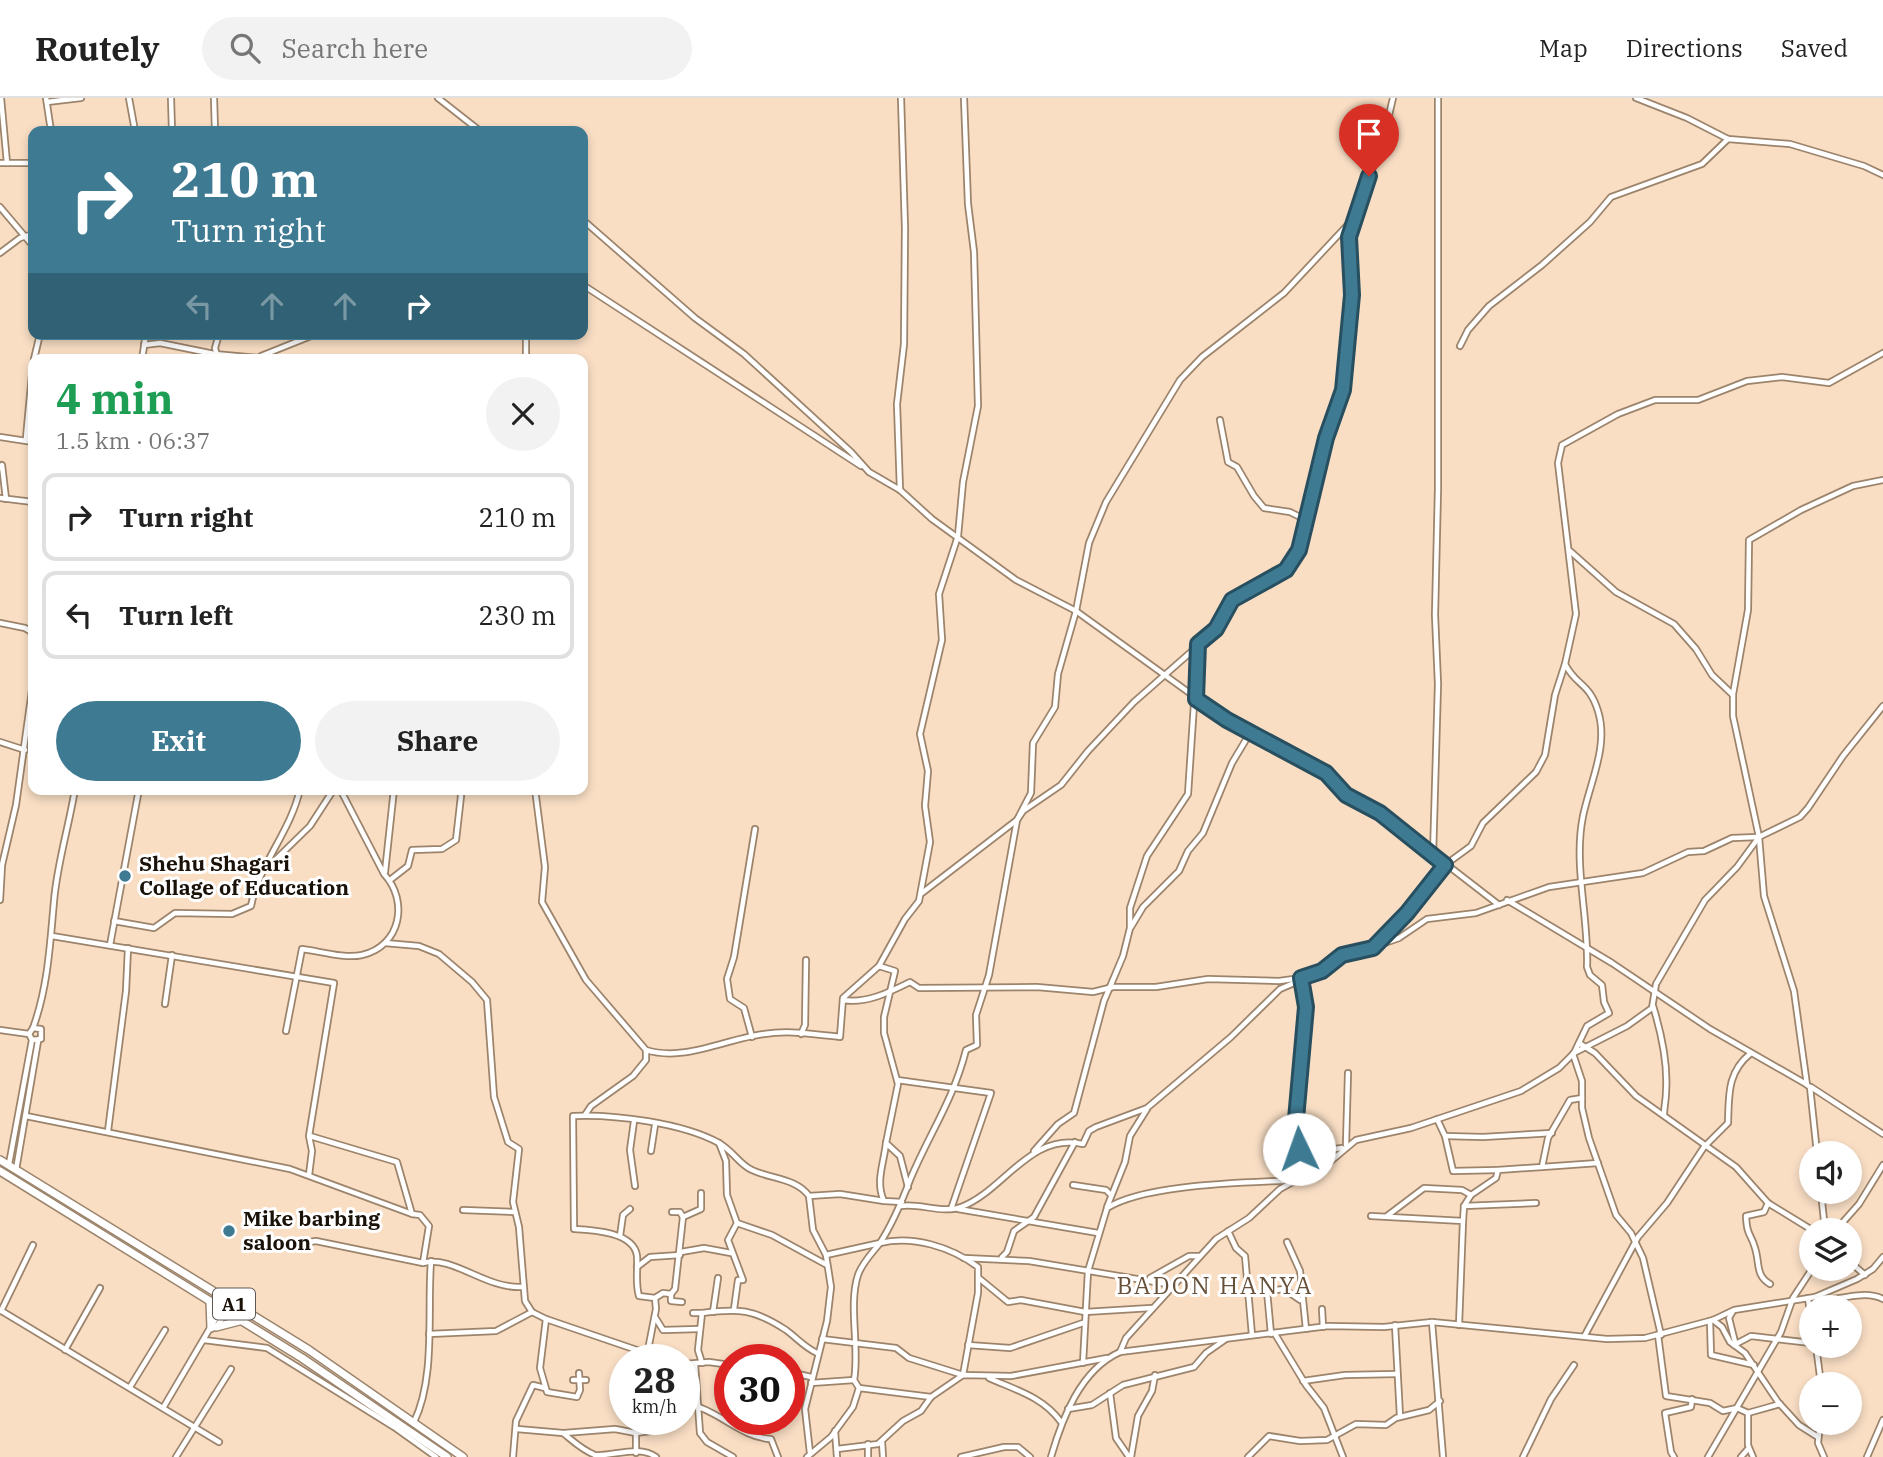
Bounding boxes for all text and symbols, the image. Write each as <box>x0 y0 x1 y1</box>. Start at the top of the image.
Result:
search box <box>202 17 692 80</box>
text: Routely <box>35 27 160 70</box>
icon: search <box>226 29 264 67</box>
text: Search here <box>282 31 428 65</box>
text: Map <box>1539 32 1588 64</box>
text: Directions <box>1626 32 1743 64</box>
text: Saved <box>1781 32 1848 64</box>
pin <box>1339 104 1399 176</box>
icon: arrive <box>1350 115 1388 153</box>
text: 210 m <box>171 147 318 210</box>
icon: right <box>56 154 147 245</box>
text: Turn right <box>171 209 326 251</box>
icon: left <box>180 287 218 325</box>
icon: ahead <box>253 287 291 325</box>
icon: ahead <box>326 287 364 325</box>
icon: right <box>399 287 437 325</box>
text: 4 min <box>56 371 174 426</box>
button: close <box>486 377 560 451</box>
text: 1.5 km · 06:37 <box>56 425 210 455</box>
icon: right <box>60 498 98 536</box>
text: Turn right <box>119 500 253 534</box>
text: 210 m <box>478 500 556 534</box>
icon: left <box>60 596 98 634</box>
text: Turn left <box>119 598 233 632</box>
text: 230 m <box>478 598 556 632</box>
button: Exit <box>56 701 301 781</box>
button: Share <box>315 701 560 781</box>
place label: Shehu Shagari Collage of Education <box>139 849 349 901</box>
marker: Shehu Shagari Collage of Education <box>117 868 133 884</box>
position arrow <box>1262 1112 1336 1186</box>
map controls <box>1799 1141 1862 1435</box>
button: sound <box>1799 1141 1862 1204</box>
place label: Mike barbing saloon <box>243 1204 381 1256</box>
button: layers <box>1799 1218 1862 1281</box>
marker: Mike barbing saloon <box>221 1223 237 1239</box>
district label: BADON HANYA <box>1116 1269 1314 1301</box>
road number: A1 <box>213 1288 255 1320</box>
button: + <box>1799 1295 1862 1358</box>
speed limit sign: 30 <box>714 1344 805 1435</box>
text: 28 <box>633 1357 676 1403</box>
button: − <box>1799 1372 1862 1435</box>
text: km/h <box>632 1395 677 1418</box>

